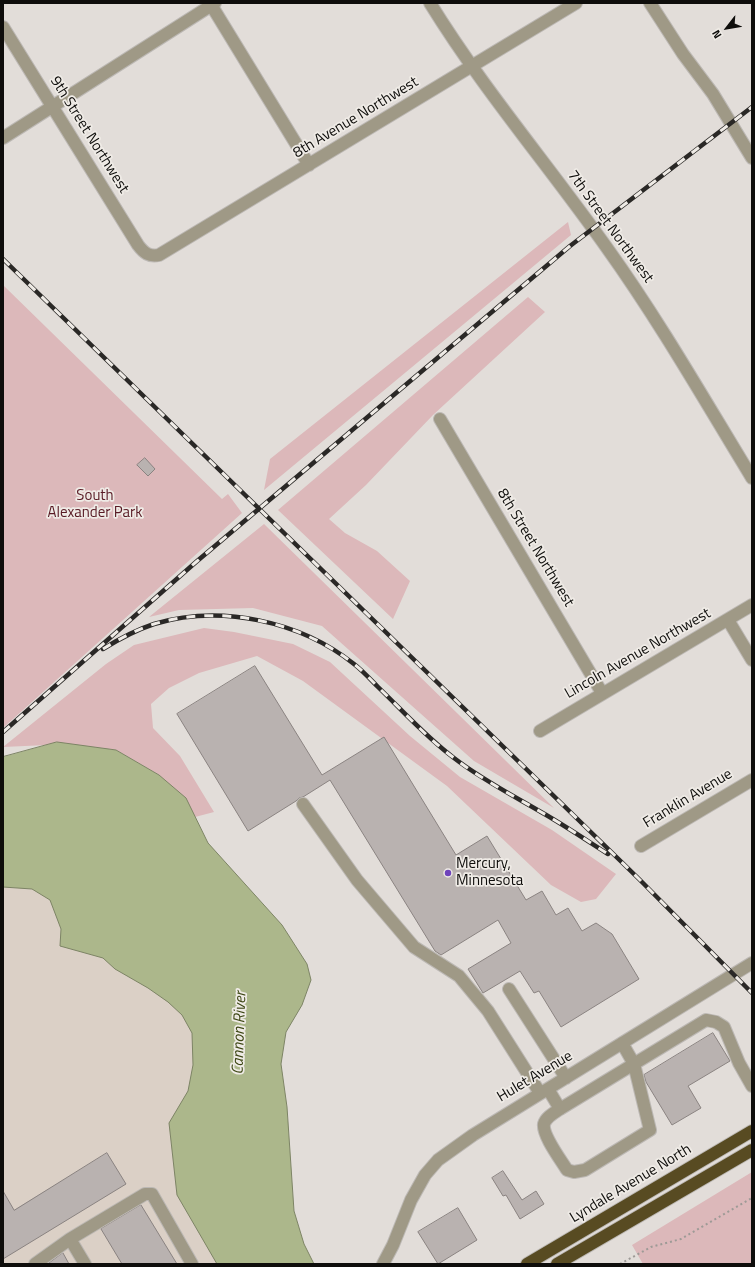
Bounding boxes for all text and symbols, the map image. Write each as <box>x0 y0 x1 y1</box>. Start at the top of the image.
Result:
north arrow <box>707 8 747 48</box>
text: N <box>708 27 726 42</box>
street label: 9th Street Northwest <box>46 73 132 197</box>
street label: 8th Avenue Northwest <box>290 74 422 162</box>
street label: 7th Street Northwest <box>563 167 657 287</box>
street label: 8th Street Northwest <box>493 486 577 610</box>
park label: South Alexander Park <box>48 487 142 522</box>
street label: Lincoln Avenue Northwest <box>562 605 714 703</box>
street label: Franklin Avenue <box>640 765 736 833</box>
place label: Mercury, Minnesota <box>456 855 523 890</box>
marker: Mercury, Minnesota <box>443 868 453 878</box>
water label: Cannon River <box>229 991 251 1075</box>
street label: Hulet Avenue <box>494 1048 576 1106</box>
street label: Lyndale Avenue North <box>567 1141 695 1227</box>

